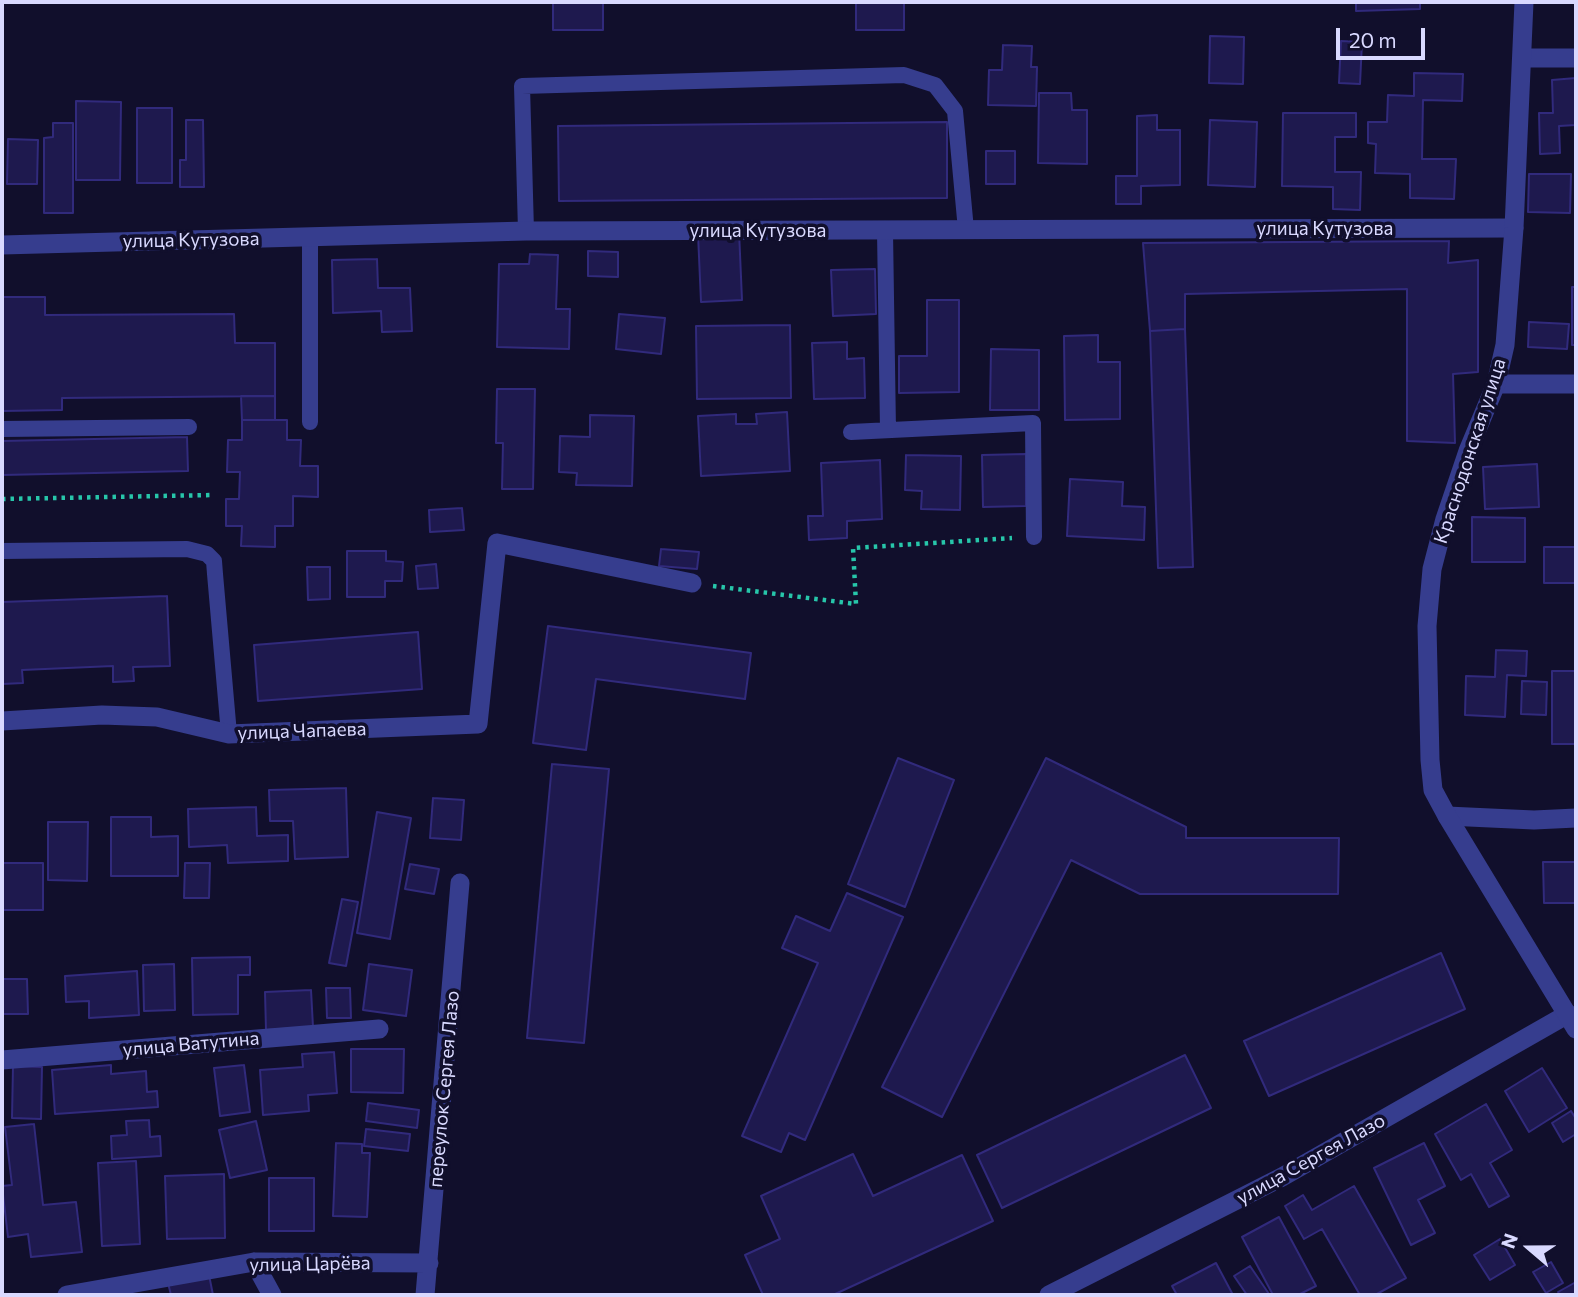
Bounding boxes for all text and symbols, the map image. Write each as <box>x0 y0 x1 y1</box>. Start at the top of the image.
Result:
scale bar <box>1340 14 1429 58</box>
text: 20 m <box>1349 27 1397 52</box>
street label: улица Кутузова <box>1257 218 1393 240</box>
street label: улица Кутузова <box>690 220 826 242</box>
street label: улица Кутузова <box>122 227 260 253</box>
street label: Краснодонская улица <box>1429 355 1511 547</box>
street label: улица Чапаева <box>237 717 367 745</box>
street label: переулок Сергея Лазо <box>424 990 464 1188</box>
street label: улица Ватутина <box>122 1027 260 1061</box>
street label: улица Сергея Лазо <box>1233 1109 1389 1209</box>
north arrow <box>1494 1213 1564 1283</box>
text: N <box>1496 1230 1522 1251</box>
street label: улица Царёва <box>249 1252 371 1276</box>

